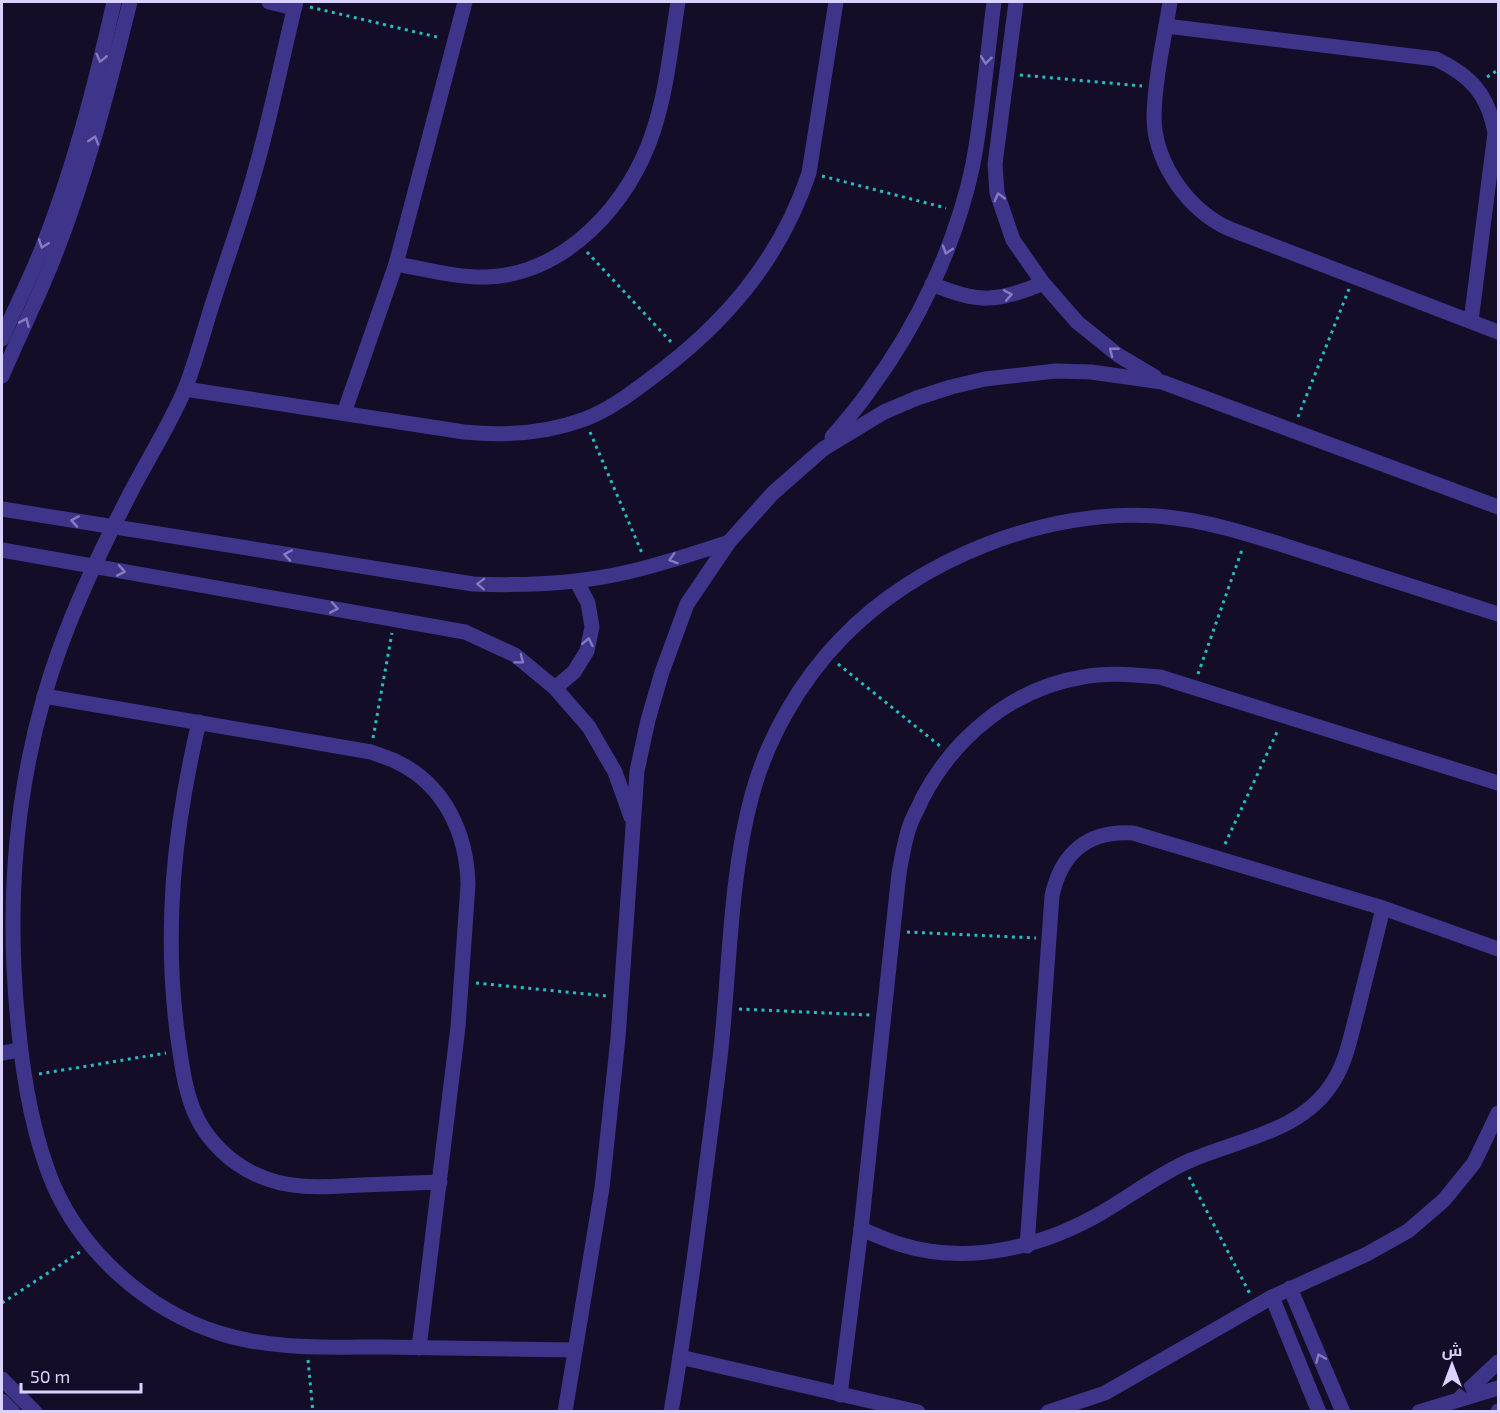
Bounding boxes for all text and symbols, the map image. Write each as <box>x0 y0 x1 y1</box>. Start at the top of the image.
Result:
one-way arrow <box>95 53 108 63</box>
one-way arrow <box>981 55 993 64</box>
one-way arrow <box>87 135 99 146</box>
one-way arrow <box>994 192 1007 202</box>
one-way arrow <box>37 239 50 249</box>
one-way arrow <box>941 244 954 255</box>
one-way arrow <box>1003 290 1013 302</box>
one-way arrow <box>18 318 30 329</box>
one-way arrow <box>1109 347 1120 358</box>
one-way arrow <box>70 515 80 528</box>
one-way arrow <box>284 549 294 562</box>
one-way arrow <box>668 552 678 565</box>
one-way arrow <box>117 564 126 576</box>
one-way arrow <box>477 578 486 591</box>
one-way arrow <box>329 602 339 614</box>
one-way arrow <box>581 637 594 647</box>
one-way arrow <box>513 653 524 664</box>
north arrow <box>1422 1335 1482 1395</box>
text: ش <box>1442 1340 1462 1360</box>
one-way arrow <box>1315 1353 1327 1364</box>
scale bar <box>21 1356 141 1394</box>
text: 50 m <box>30 1365 70 1387</box>

